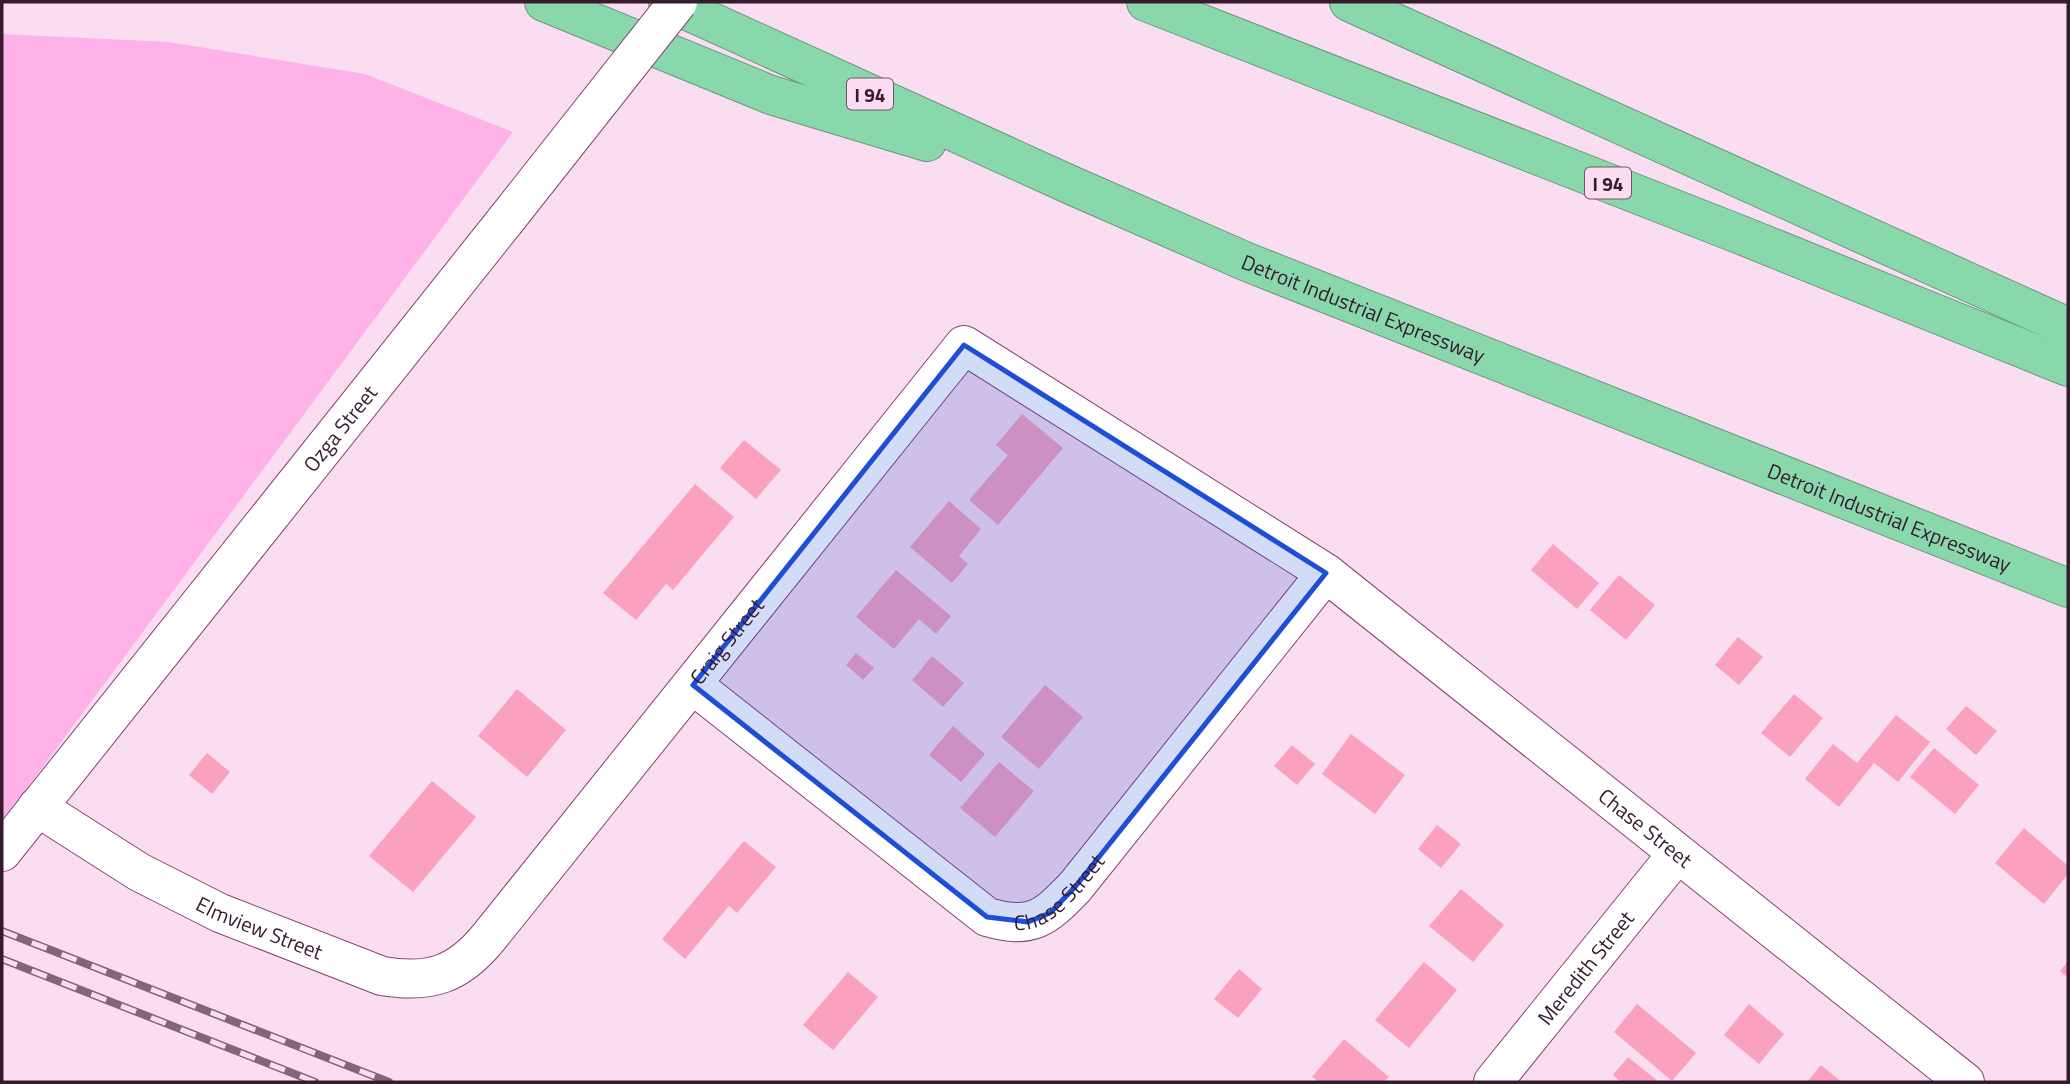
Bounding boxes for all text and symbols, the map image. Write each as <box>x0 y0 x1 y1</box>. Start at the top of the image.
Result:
road number: I 94 <box>847 78 893 110</box>
road number: I 94 <box>1585 168 1631 198</box>
street label: Detroit Industrial Expressway <box>1237 245 1490 371</box>
street label: Ozga Street <box>295 377 385 479</box>
street label: Detroit Industrial Expressway <box>1763 454 2016 580</box>
street label: Craig Street <box>682 590 772 691</box>
street label: Chase Street <box>1592 780 1700 876</box>
street label: Chase Street <box>1013 846 1112 938</box>
street label: Elmview Street <box>191 888 328 968</box>
street label: Meredith Street <box>1529 903 1642 1032</box>

